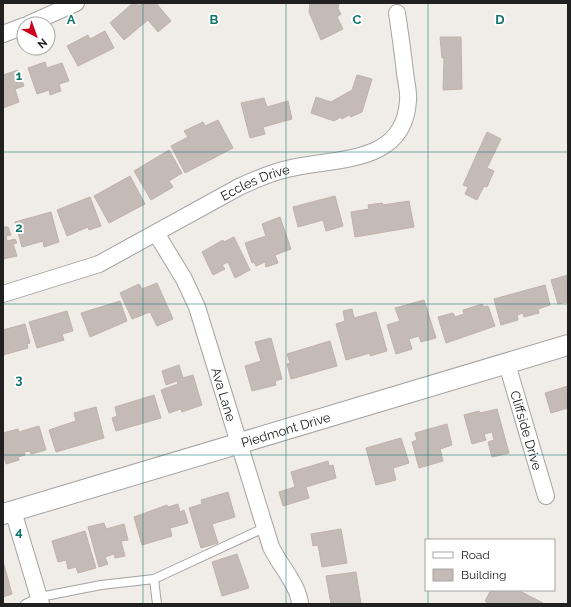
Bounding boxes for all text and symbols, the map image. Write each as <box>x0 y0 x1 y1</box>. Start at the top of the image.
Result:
text: A <box>67 12 76 27</box>
text: B <box>210 12 219 27</box>
text: C <box>353 12 362 27</box>
text: D <box>495 12 505 27</box>
north arrow <box>16 16 56 56</box>
text: N <box>35 36 50 51</box>
text: 1 <box>16 68 23 83</box>
street label: Eccles Drive <box>218 162 291 204</box>
text: 2 <box>15 220 23 235</box>
street label: Ava Lane <box>208 366 239 423</box>
text: 3 <box>15 372 23 387</box>
street label: Cliffside Drive <box>507 389 545 472</box>
street label: Piedmont Drive <box>239 409 333 450</box>
text: 4 <box>15 524 23 539</box>
legend <box>425 539 555 591</box>
text: Road <box>461 548 490 562</box>
text: Building <box>461 568 507 582</box>

